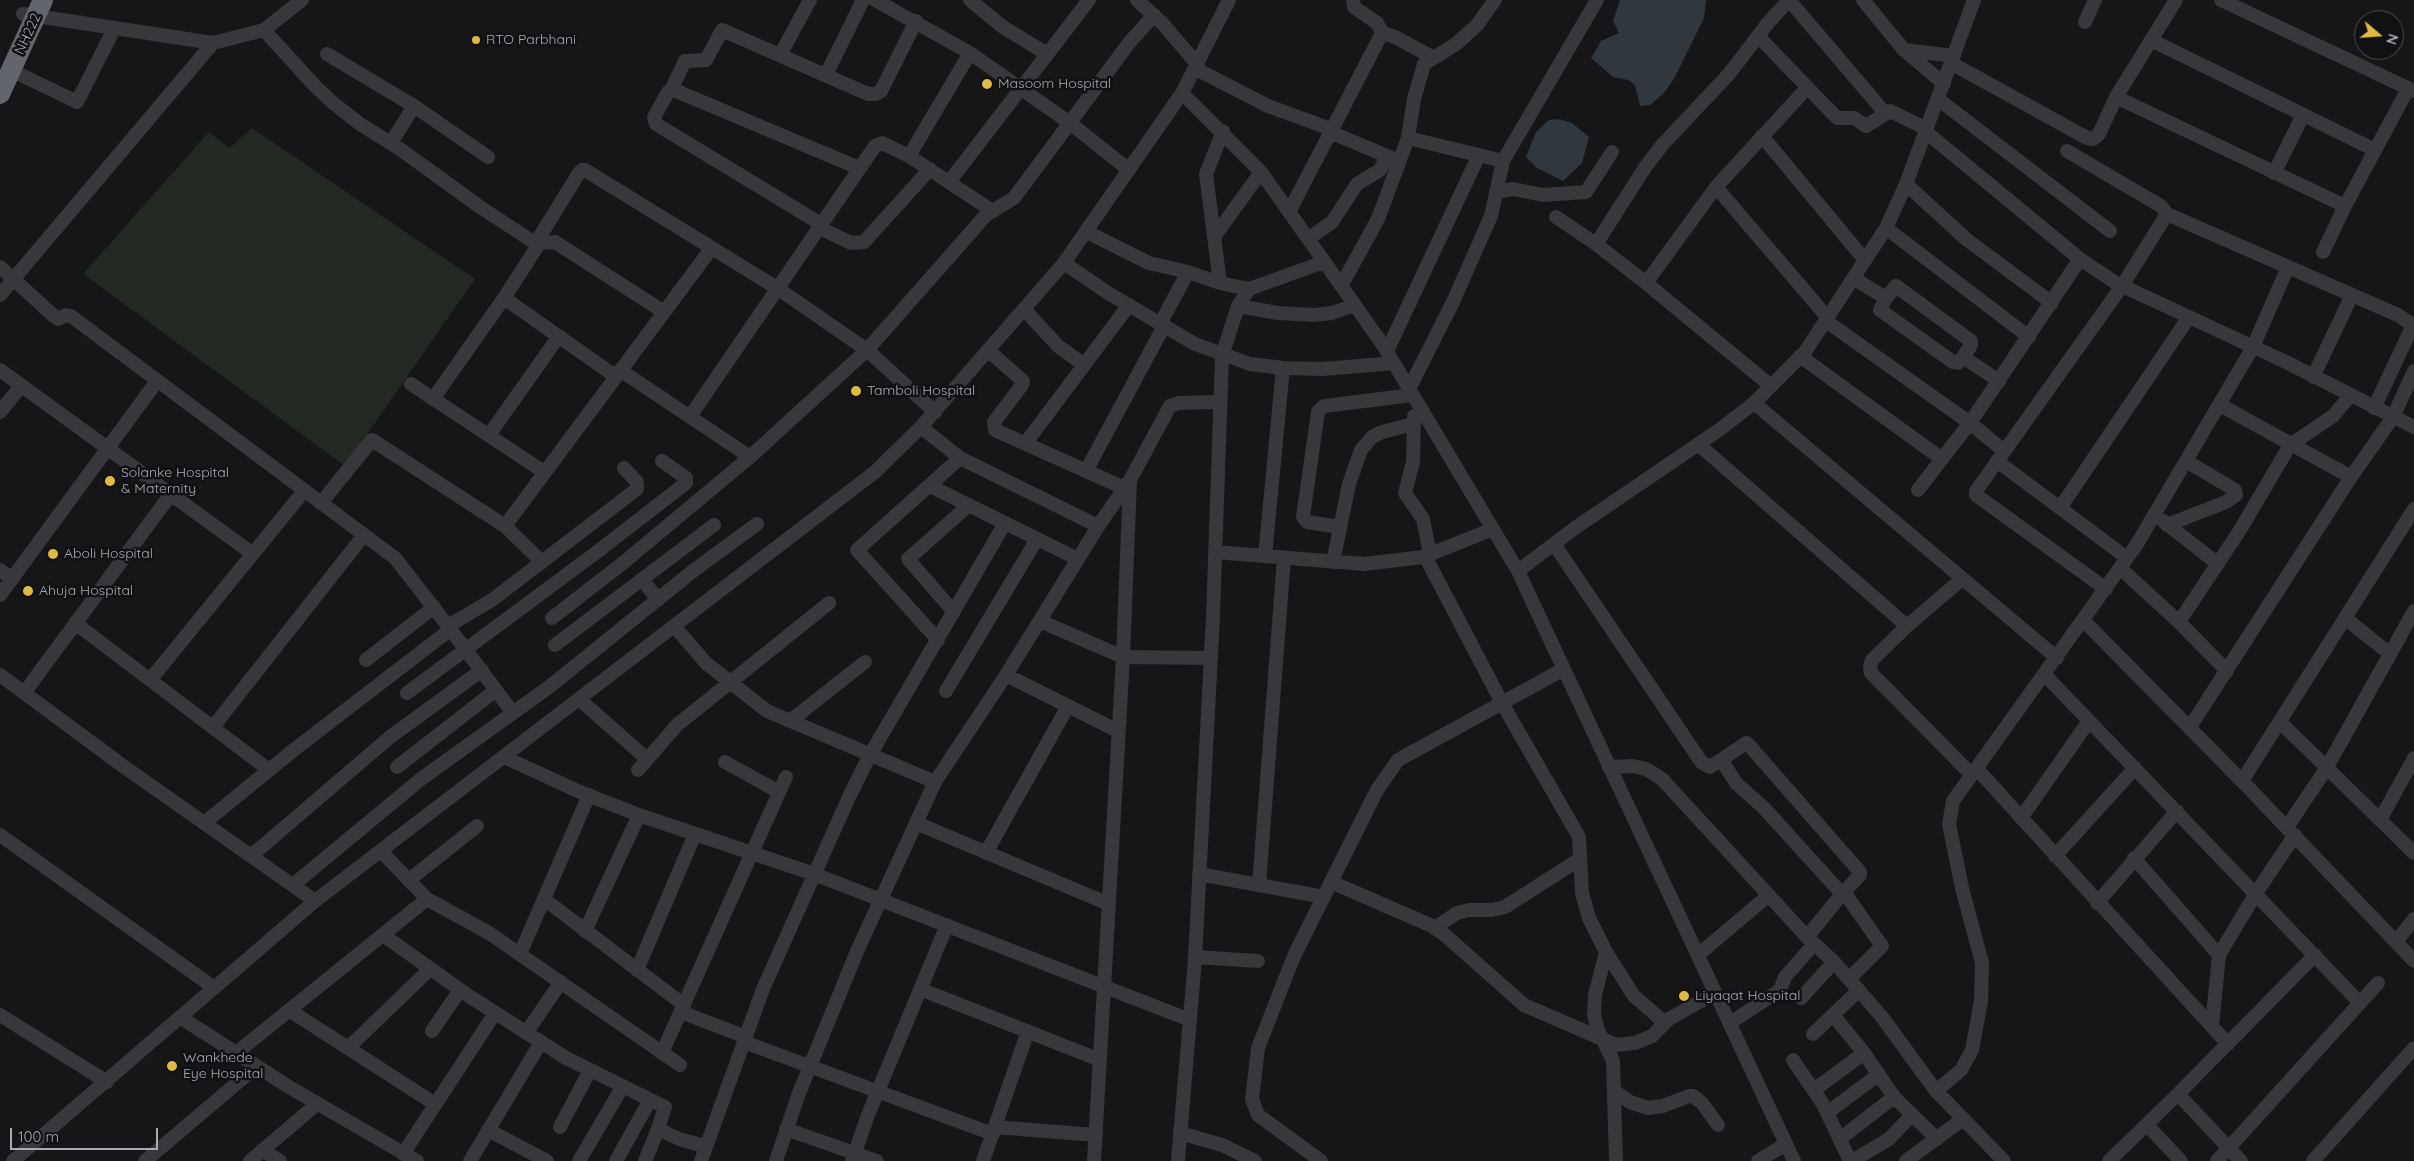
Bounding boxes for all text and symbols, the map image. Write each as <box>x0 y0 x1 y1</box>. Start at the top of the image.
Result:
north arrow <box>2354 10 2404 60</box>
street label: NH222 <box>11 11 45 57</box>
place label: RTO Parbhani <box>486 32 576 48</box>
text: N <box>2382 32 2402 47</box>
marker: RTO Parbhani <box>470 34 482 46</box>
place label: Masoom Hospital <box>998 76 1111 92</box>
marker: Masoom Hospital <box>980 77 994 91</box>
place label: Tamboli Hospital <box>867 383 975 399</box>
marker: Tamboli Hospital <box>849 384 863 398</box>
place label: Solanke Hospital & Maternity <box>121 465 229 498</box>
marker: Solanke Hospital & Maternity <box>103 474 117 488</box>
place label: Aboli Hospital <box>64 546 153 562</box>
marker: Aboli Hospital <box>46 547 60 561</box>
place label: Ahuja Hospital <box>39 583 133 599</box>
marker: Ahuja Hospital <box>21 584 35 598</box>
place label: Liyaqat Hospital <box>1695 988 1800 1004</box>
marker: Liyaqat Hospital <box>1677 989 1691 1003</box>
place label: Wankhede Eye Hospital <box>183 1050 263 1082</box>
marker: Wankhede Eye Hospital <box>165 1059 179 1073</box>
scale bar <box>12 1118 160 1150</box>
text: 100 m <box>18 1127 59 1146</box>

